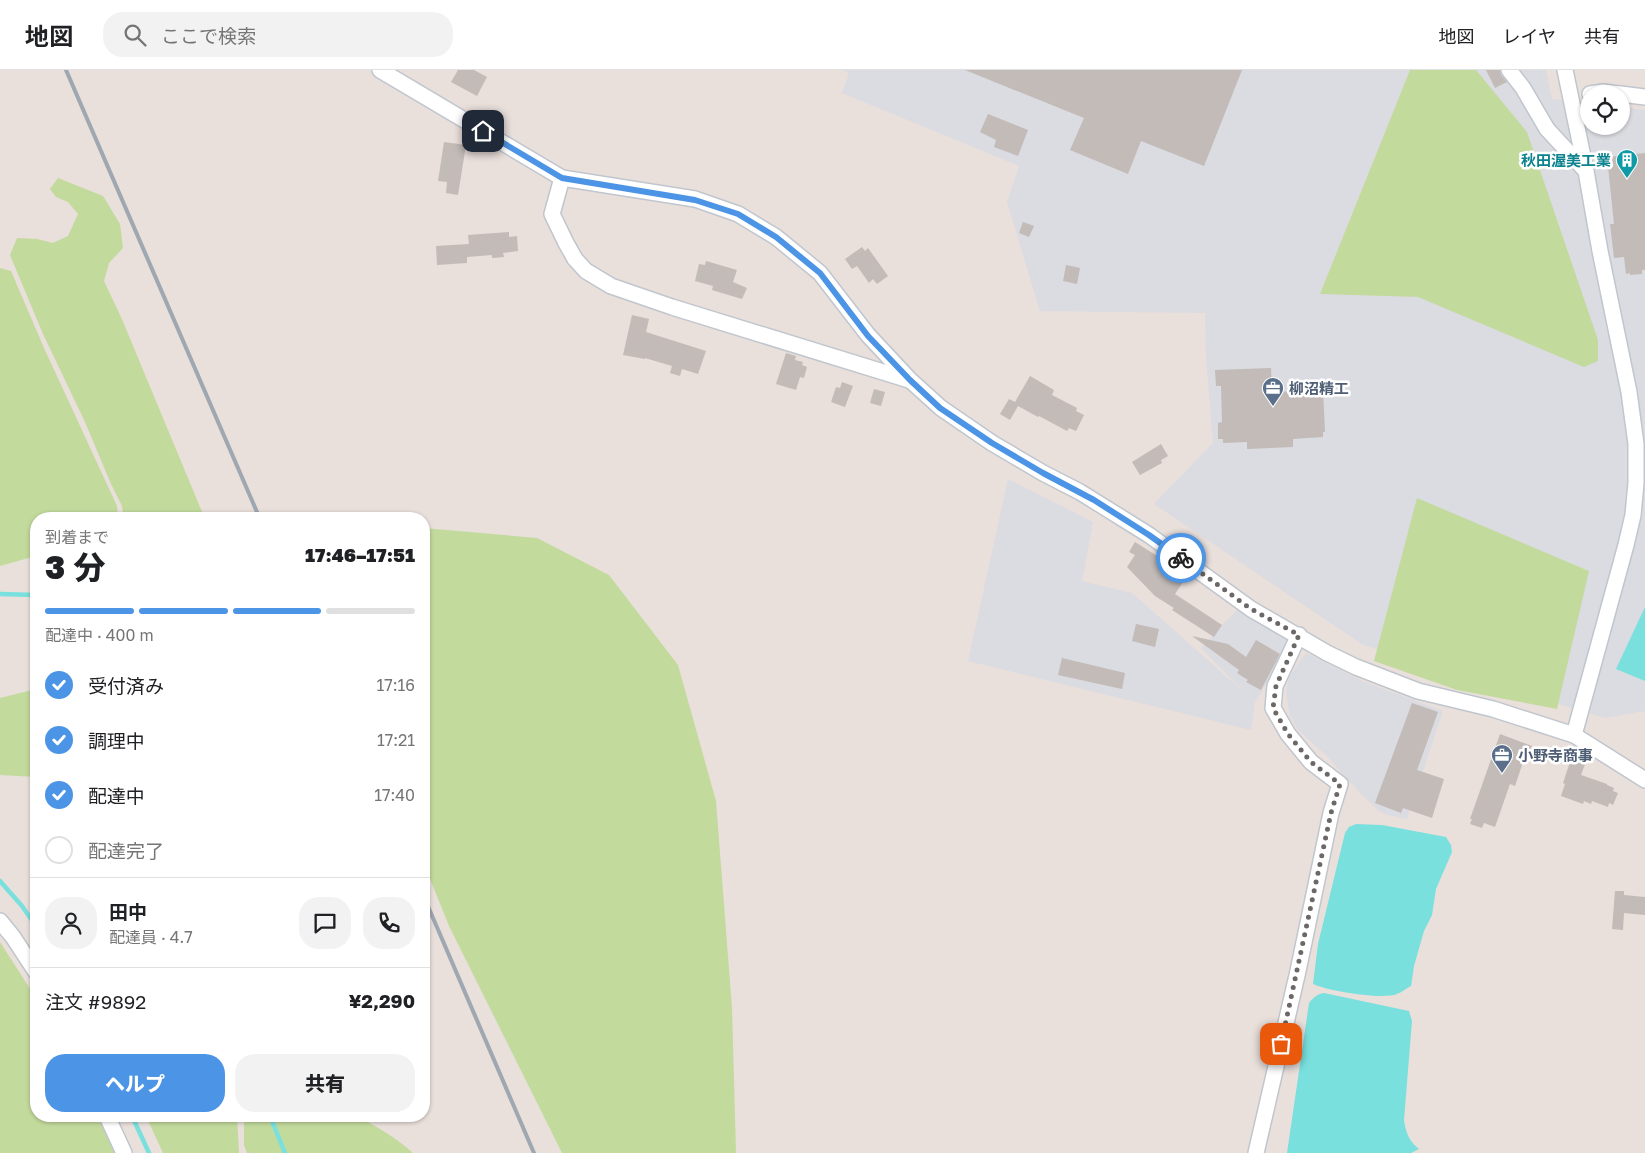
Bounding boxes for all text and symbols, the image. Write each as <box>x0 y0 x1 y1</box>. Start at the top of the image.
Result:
search box <box>103 12 453 57</box>
text: 地図 <box>25 21 73 50</box>
icon: search <box>121 21 149 49</box>
text: ここで検索 <box>161 24 256 47</box>
text: 地図 <box>1439 25 1475 47</box>
text: レイヤ <box>1503 25 1556 47</box>
text: 共有 <box>1584 25 1620 47</box>
map controls <box>1580 85 1630 135</box>
button: locate <box>1580 85 1630 135</box>
pin <box>462 110 504 152</box>
icon: home <box>469 117 497 145</box>
building icon: 秋田渥美工業 <box>1615 148 1639 179</box>
place label: 秋田渥美工業 <box>1521 151 1611 169</box>
office icon: 柳沼精工 <box>1261 376 1285 407</box>
place label: 柳沼精工 <box>1289 379 1349 397</box>
text: 到着まで <box>45 527 109 547</box>
courier <box>1156 533 1206 583</box>
text: 17:46–17:51 <box>305 543 415 566</box>
icon: bike <box>1167 544 1195 572</box>
text: 3 分 <box>45 548 105 586</box>
text: 配達中 · 400 m <box>45 625 154 645</box>
icon: check <box>45 671 73 699</box>
text: 受付済み <box>88 674 164 697</box>
text: 17:16 <box>377 675 415 695</box>
icon: check <box>45 726 73 754</box>
text: 調理中 <box>88 729 145 752</box>
text: 17:21 <box>377 730 415 750</box>
office icon: 小野寺商事 <box>1490 743 1514 774</box>
place label: 小野寺商事 <box>1518 746 1593 764</box>
icon: check <box>45 781 73 809</box>
text: 配達中 <box>88 784 145 807</box>
text: 17:40 <box>374 785 415 805</box>
text: 配達完了 <box>88 839 164 862</box>
button: person <box>45 897 97 949</box>
button: chat <box>299 897 351 949</box>
button: phone <box>363 897 415 949</box>
text: 田中 <box>109 900 147 923</box>
text: 配達員 · 4.7 <box>109 927 193 947</box>
text: ¥2,290 <box>349 989 415 1012</box>
text: 注文 #9892 <box>45 990 146 1013</box>
pin <box>1260 1023 1302 1065</box>
icon: bag <box>1267 1030 1295 1058</box>
button: ヘルプ <box>45 1054 225 1112</box>
button: 共有 <box>235 1054 415 1112</box>

